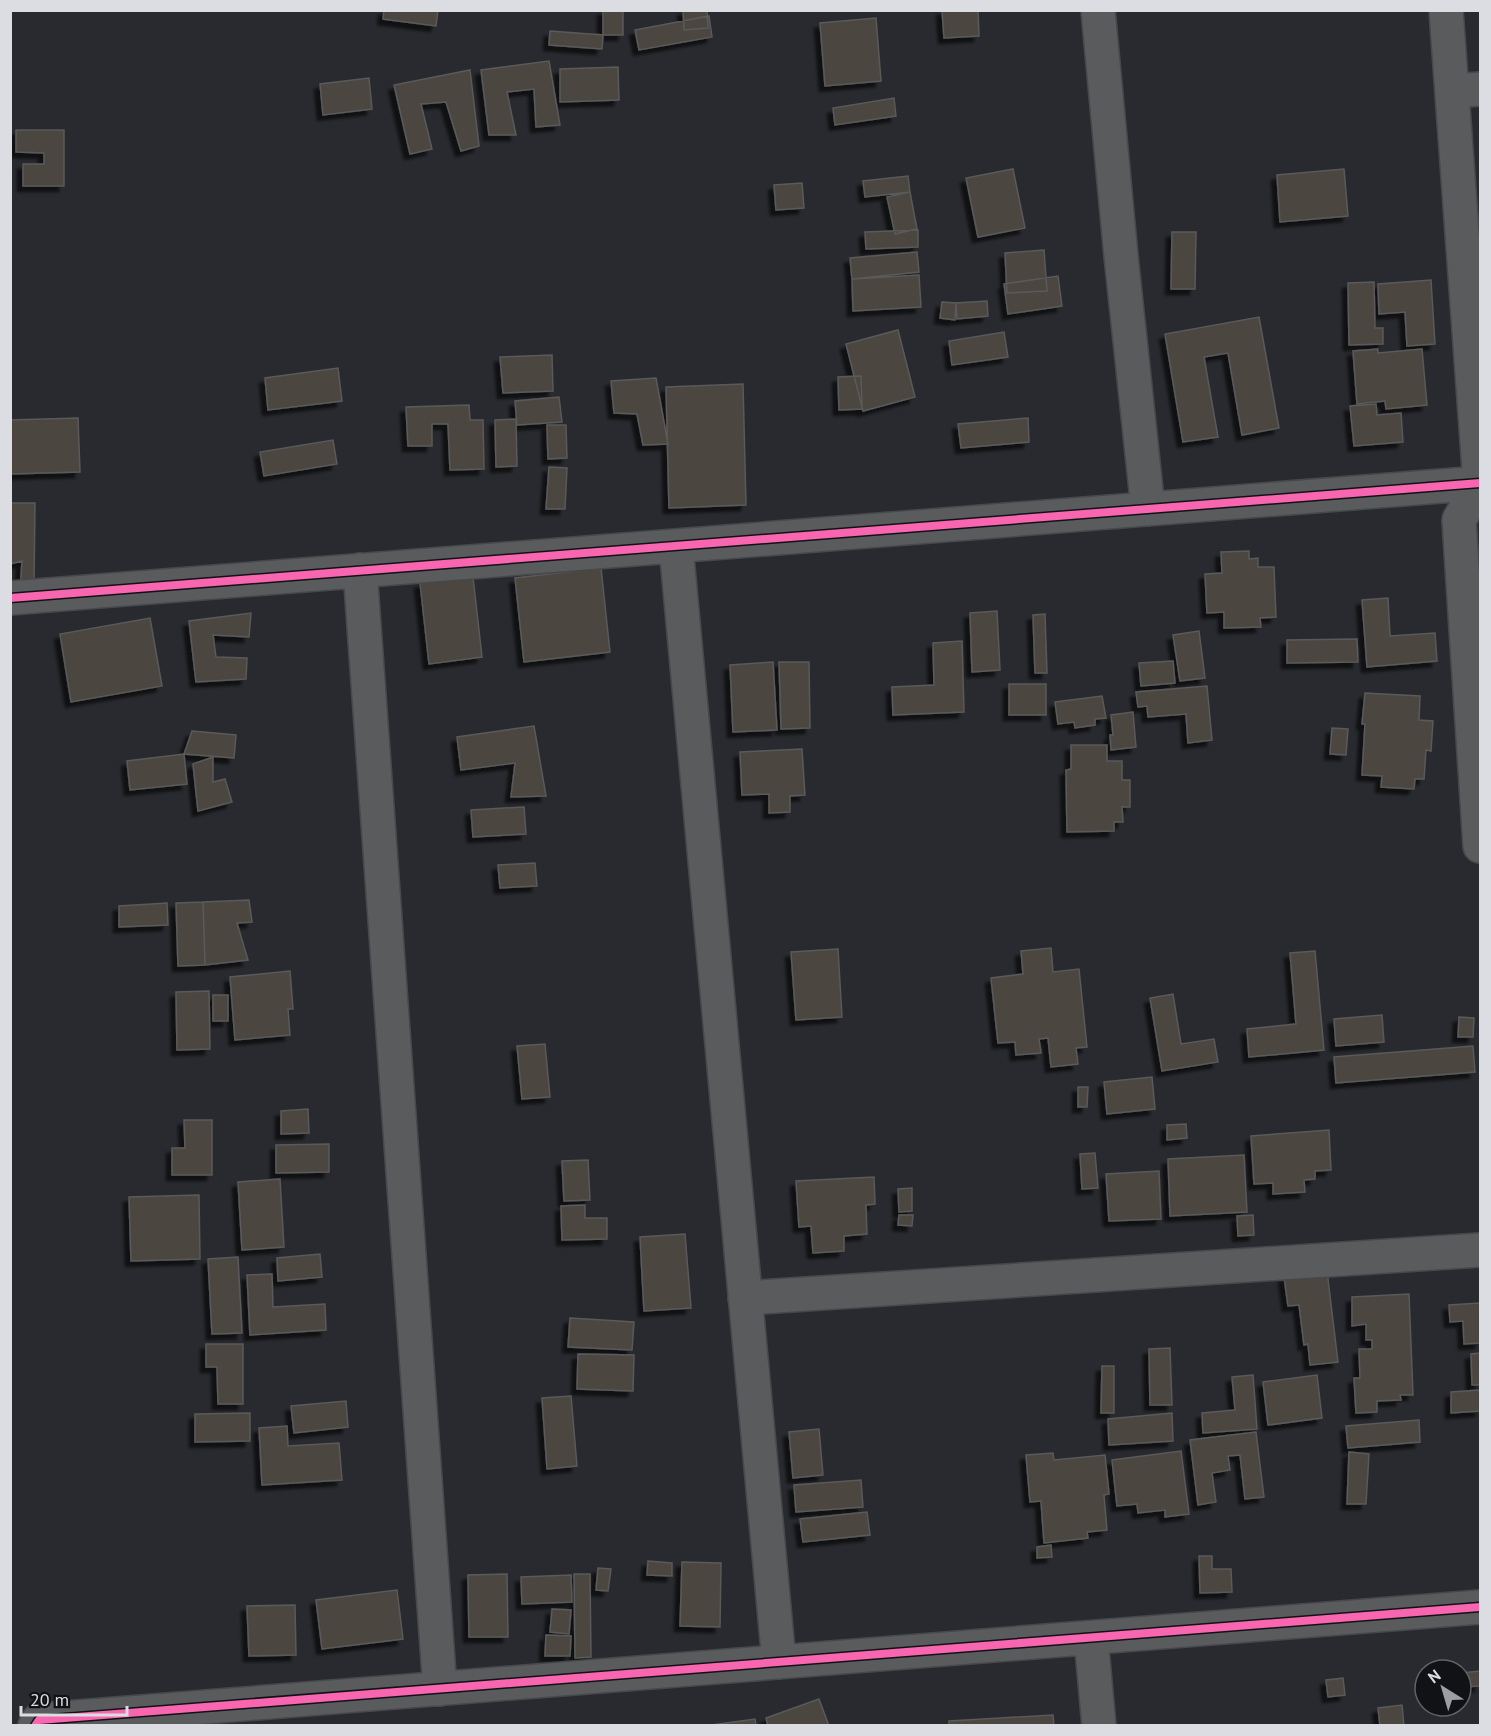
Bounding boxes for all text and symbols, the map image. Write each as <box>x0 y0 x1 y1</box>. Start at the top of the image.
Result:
north arrow <box>1413 1658 1473 1718</box>
text: N <box>1424 1665 1444 1687</box>
scale bar <box>21 1679 128 1717</box>
text: 20 m <box>30 1688 69 1711</box>

